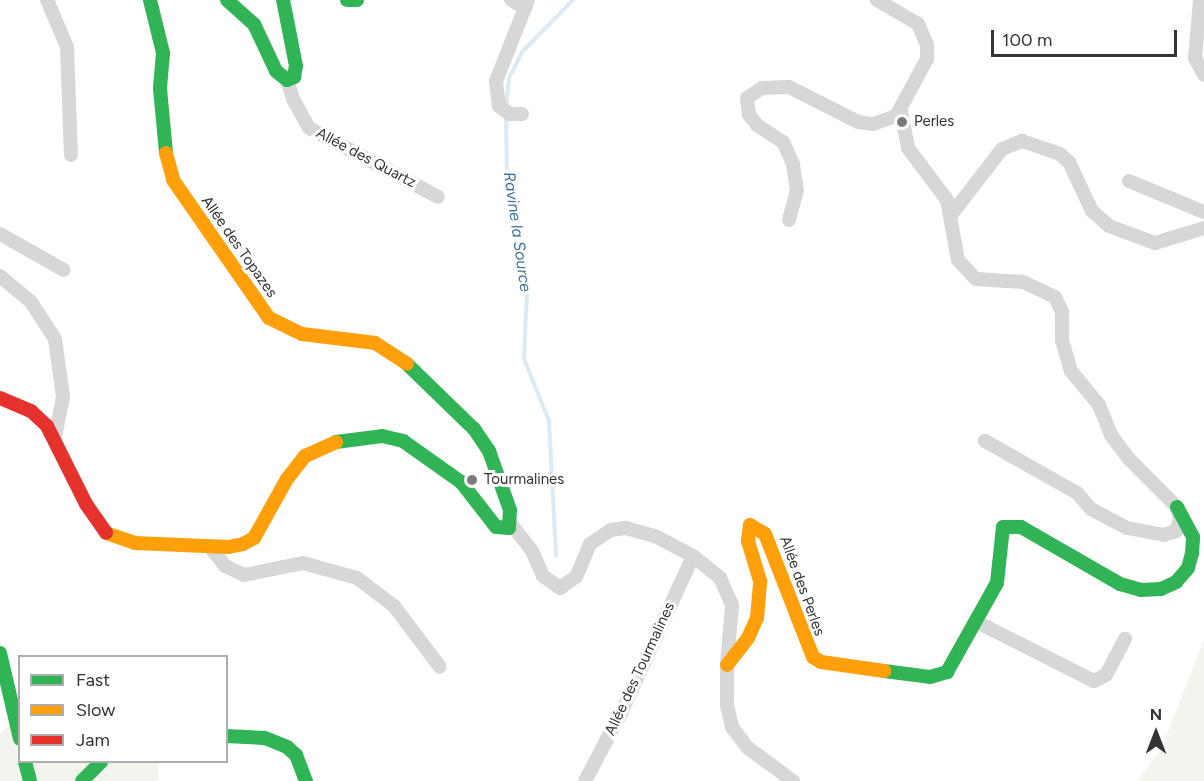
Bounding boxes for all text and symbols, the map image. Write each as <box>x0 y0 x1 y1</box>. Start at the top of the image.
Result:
scale bar <box>994 18 1180 56</box>
text: 100 m <box>1002 29 1052 51</box>
place label: Perles <box>914 113 954 131</box>
marker: Perles <box>895 115 909 129</box>
street label: Allée des Quartz <box>313 124 419 192</box>
water label: Ravine la Source <box>499 171 535 293</box>
street label: Allée des Topazes <box>197 193 281 301</box>
place label: Tourmalines <box>484 471 564 489</box>
marker: Tourmalines <box>465 473 479 487</box>
street label: Allée des Perles <box>776 534 828 638</box>
street label: Allée des Tourmalines <box>601 600 679 738</box>
legend <box>18 655 228 763</box>
text: Fast <box>76 669 110 691</box>
text: Slow <box>76 699 115 721</box>
north arrow <box>1126 703 1186 763</box>
text: N <box>1150 705 1162 724</box>
text: Jam <box>76 729 110 751</box>

